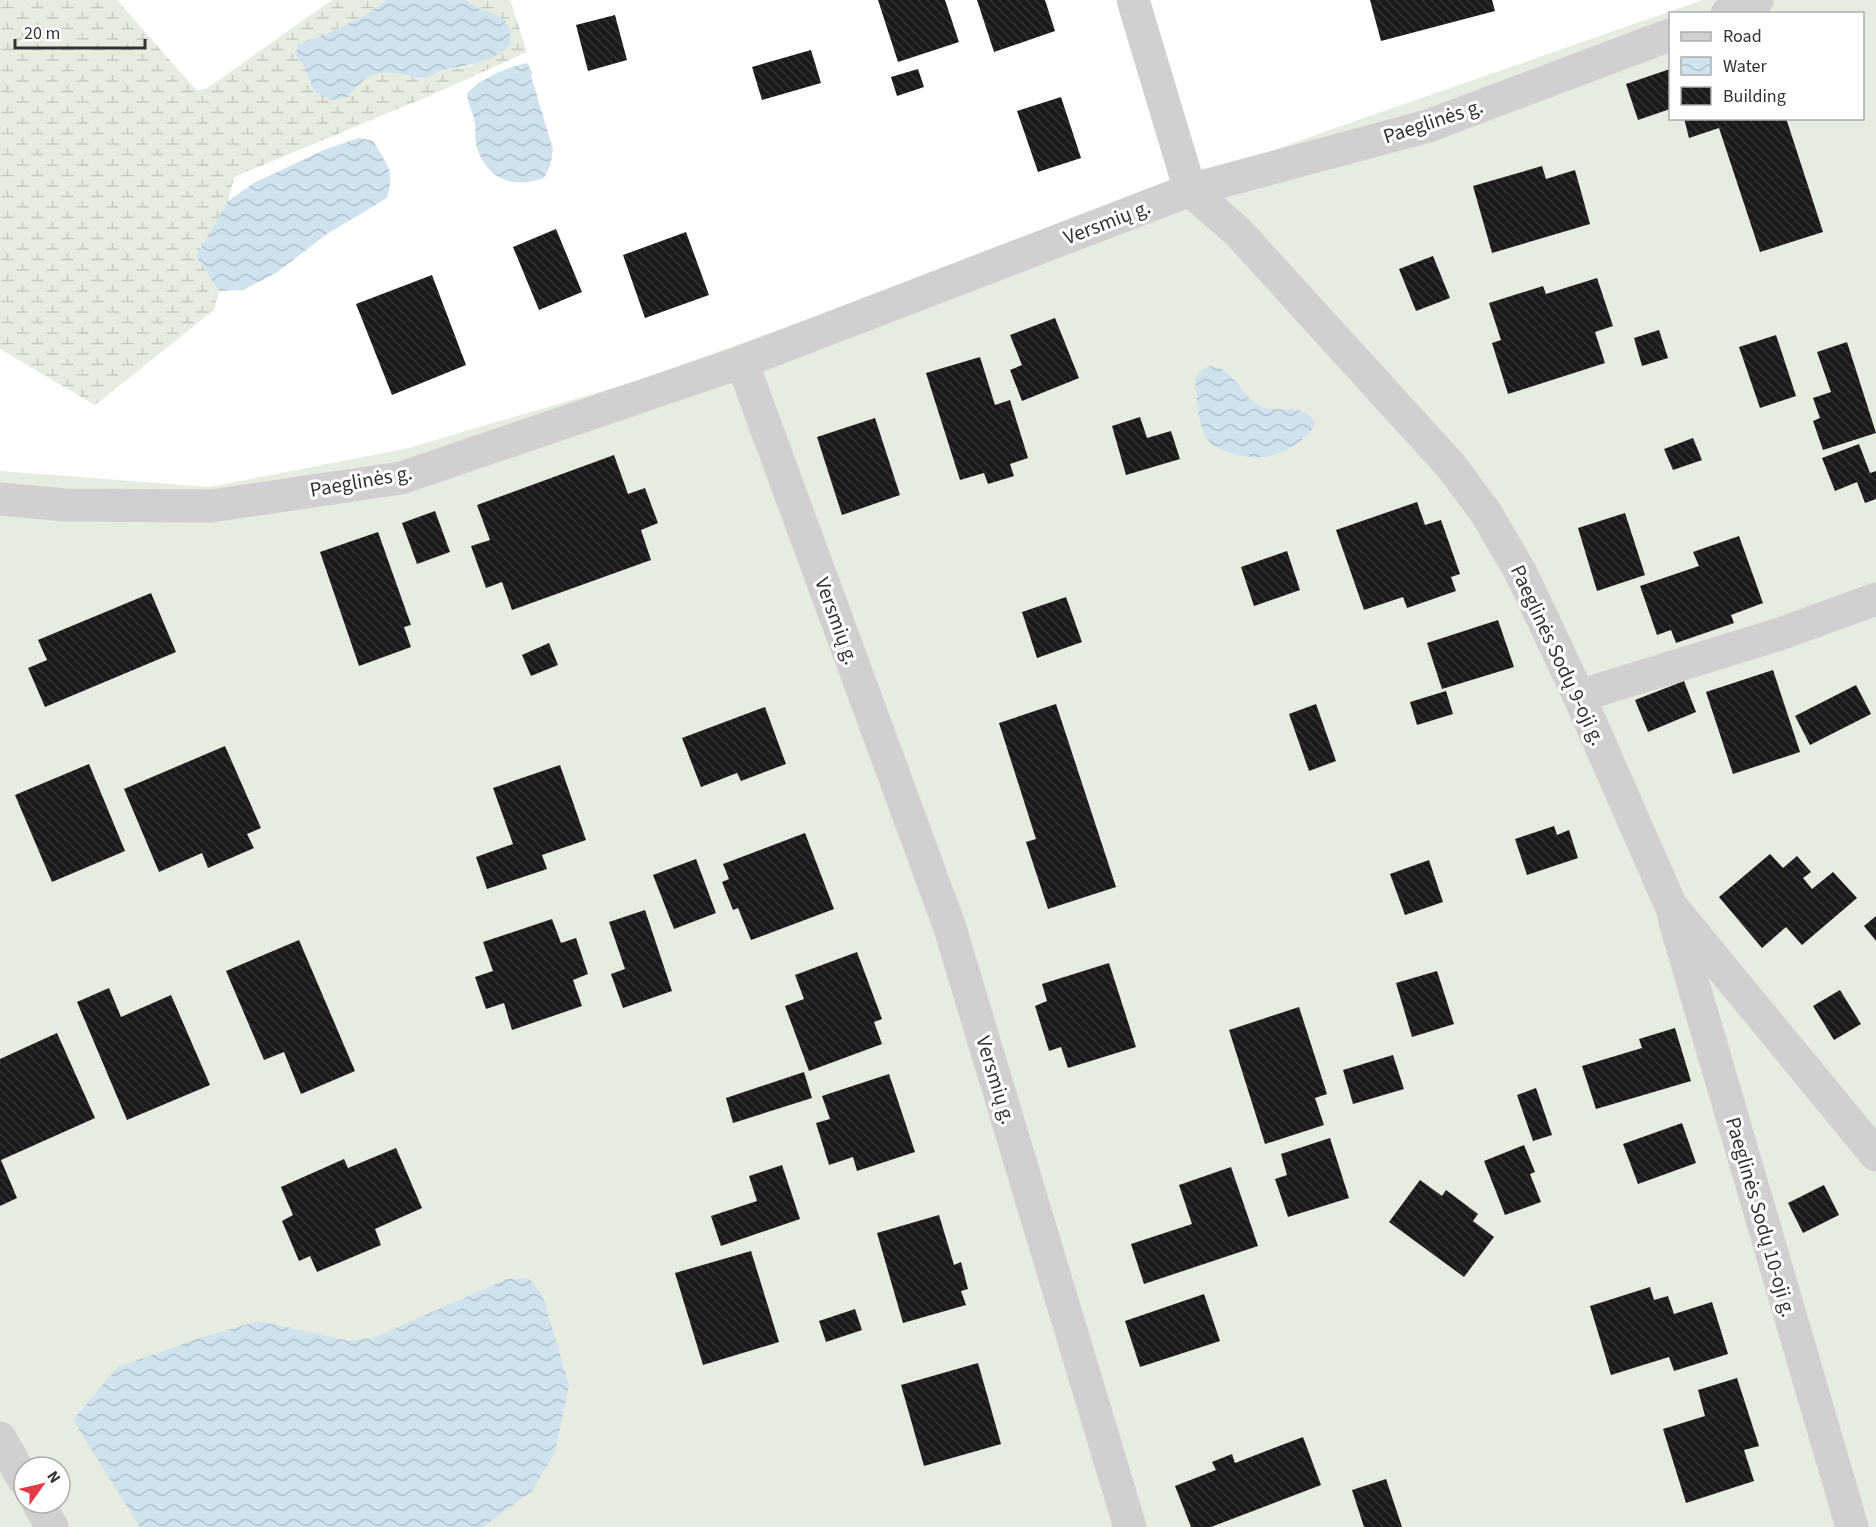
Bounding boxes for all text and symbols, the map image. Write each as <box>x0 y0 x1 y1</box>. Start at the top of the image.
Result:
scale bar <box>15 12 146 50</box>
legend <box>1669 12 1864 120</box>
text: 20 m <box>24 21 60 46</box>
text: Road <box>1723 24 1762 49</box>
text: Water <box>1723 54 1767 79</box>
text: Building <box>1723 84 1786 109</box>
street label: Paeglinės g. <box>1379 91 1487 151</box>
street label: Versmių g. <box>1059 192 1155 252</box>
street label: Paeglinės g. <box>307 457 415 505</box>
street label: Paeglinės Sodų 9-oji g. <box>1503 560 1613 750</box>
street label: Versmių g. <box>807 573 867 669</box>
street label: Versmių g. <box>968 1032 1024 1128</box>
street label: Paeglinės Sodų 10-oji g. <box>1718 1113 1804 1321</box>
north arrow <box>12 1455 72 1515</box>
text: N <box>42 1467 66 1488</box>

